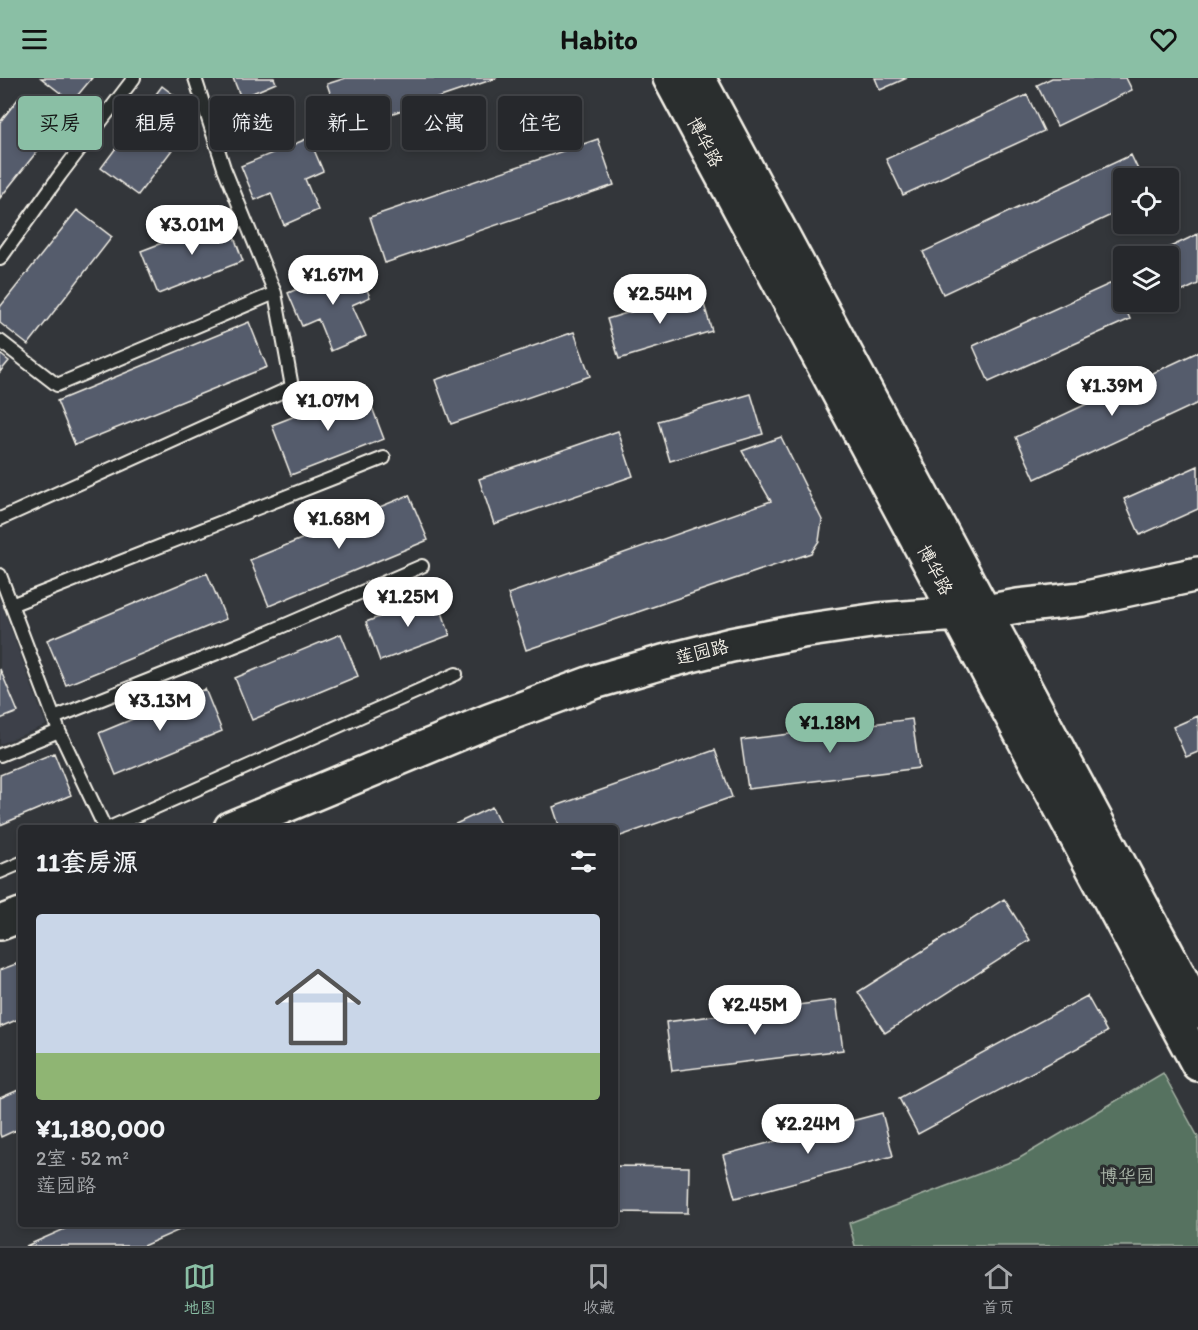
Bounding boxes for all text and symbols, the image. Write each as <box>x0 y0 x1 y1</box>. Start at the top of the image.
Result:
icon: menu <box>18 23 51 56</box>
text: Habito <box>560 23 638 56</box>
icon: heart <box>1147 23 1180 56</box>
chip: 买房 <box>18 96 102 150</box>
chip: 租房 <box>114 96 198 150</box>
chip: 筛选 <box>210 96 294 150</box>
chip: 新上 <box>306 96 390 150</box>
chip: 公寓 <box>402 96 486 150</box>
chip: 住宅 <box>498 96 582 150</box>
street label: 博华路 <box>683 113 727 171</box>
map controls <box>1113 168 1179 312</box>
button: locate <box>1113 168 1179 234</box>
pin: ¥3.01M <box>143 205 241 256</box>
text: ¥3.01M <box>160 212 224 236</box>
button: layers <box>1113 246 1179 312</box>
pin: ¥1.67M <box>284 255 382 306</box>
text: ¥1.67M <box>302 262 364 286</box>
pin: ¥2.54M <box>611 274 709 325</box>
text: ¥2.54M <box>628 281 692 305</box>
pin: ¥1.39M <box>1063 366 1161 417</box>
text: ¥1.39M <box>1081 373 1143 397</box>
pin: ¥1.07M <box>279 381 377 432</box>
text: ¥1.07M <box>296 388 360 412</box>
pin: ¥1.68M <box>290 499 388 550</box>
text: ¥1.68M <box>308 506 370 530</box>
street label: 博华路 <box>913 541 957 599</box>
pin: ¥1.25M <box>359 577 457 628</box>
text: ¥1.25M <box>377 584 439 608</box>
street label: 莲园路 <box>673 635 731 669</box>
pin: ¥3.13M <box>111 681 209 732</box>
text: ¥3.13M <box>129 688 191 712</box>
pin: ¥1.18M <box>781 703 879 754</box>
text: ¥1.18M <box>799 710 861 734</box>
icon: filters <box>567 845 600 878</box>
text: 11套房源 <box>36 846 138 878</box>
icon: home <box>264 953 372 1061</box>
pin: ¥2.45M <box>706 985 804 1036</box>
text: ¥2.45M <box>723 992 787 1016</box>
pin: ¥2.24M <box>759 1104 857 1155</box>
text: ¥2.24M <box>776 1111 840 1135</box>
text: ¥1,180,000 <box>36 1112 165 1144</box>
text: 2室 · 52 m² <box>36 1146 129 1170</box>
park label: 博华园 <box>1100 1165 1154 1187</box>
text: 莲园路 <box>36 1173 96 1197</box>
tab: 地图 <box>183 1260 216 1318</box>
tab: 收藏 <box>582 1260 615 1318</box>
tab: 首页 <box>982 1260 1015 1318</box>

